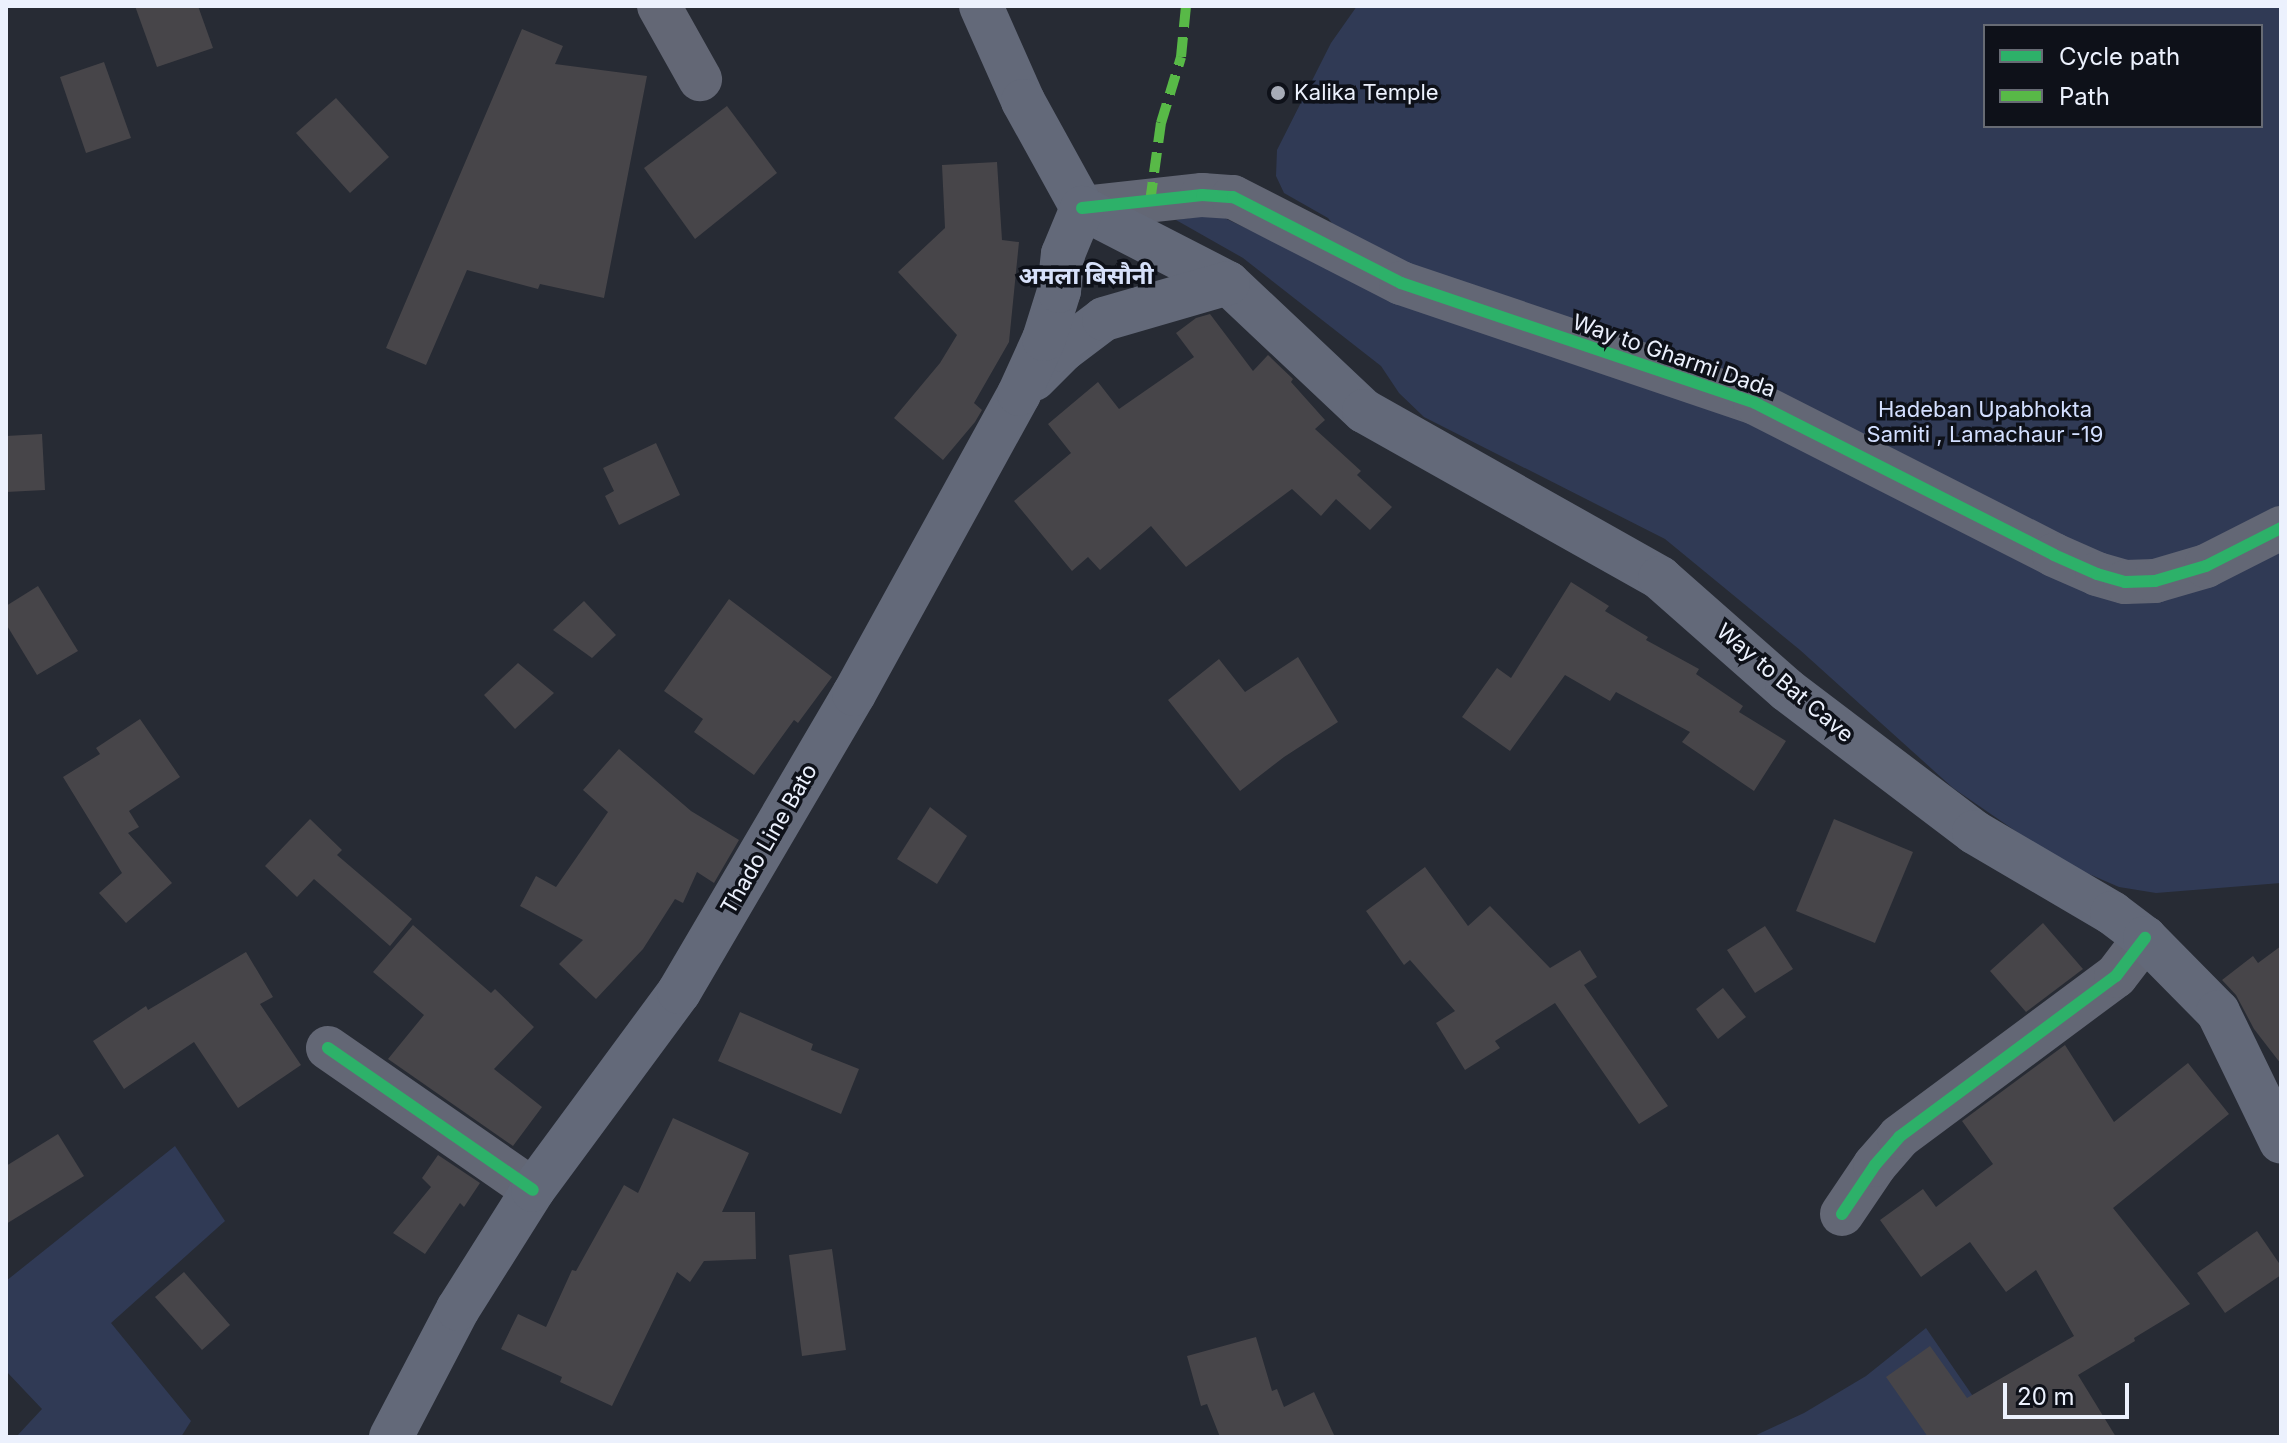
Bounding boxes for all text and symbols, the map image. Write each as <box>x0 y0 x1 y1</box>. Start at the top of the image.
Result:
legend <box>1983 24 2263 128</box>
text: Cycle path <box>2059 42 2180 71</box>
place label: Kalika Temple <box>1294 80 1439 106</box>
text: Path <box>2059 82 2110 111</box>
marker: Kalika Temple <box>1269 84 1287 102</box>
district label: अमला बिसौनी <box>1018 262 1154 290</box>
street label: Way to Gharmi Dada <box>1569 309 1779 403</box>
park label: Hadeban Upabhokta Samiti , Lamachaur -19 <box>1867 396 2103 448</box>
street label: Way to Bat Cave <box>1711 618 1859 748</box>
street label: Thado Line Bato <box>715 759 823 919</box>
scale bar <box>2007 1367 2133 1417</box>
text: 20 m <box>2017 1382 2075 1411</box>

